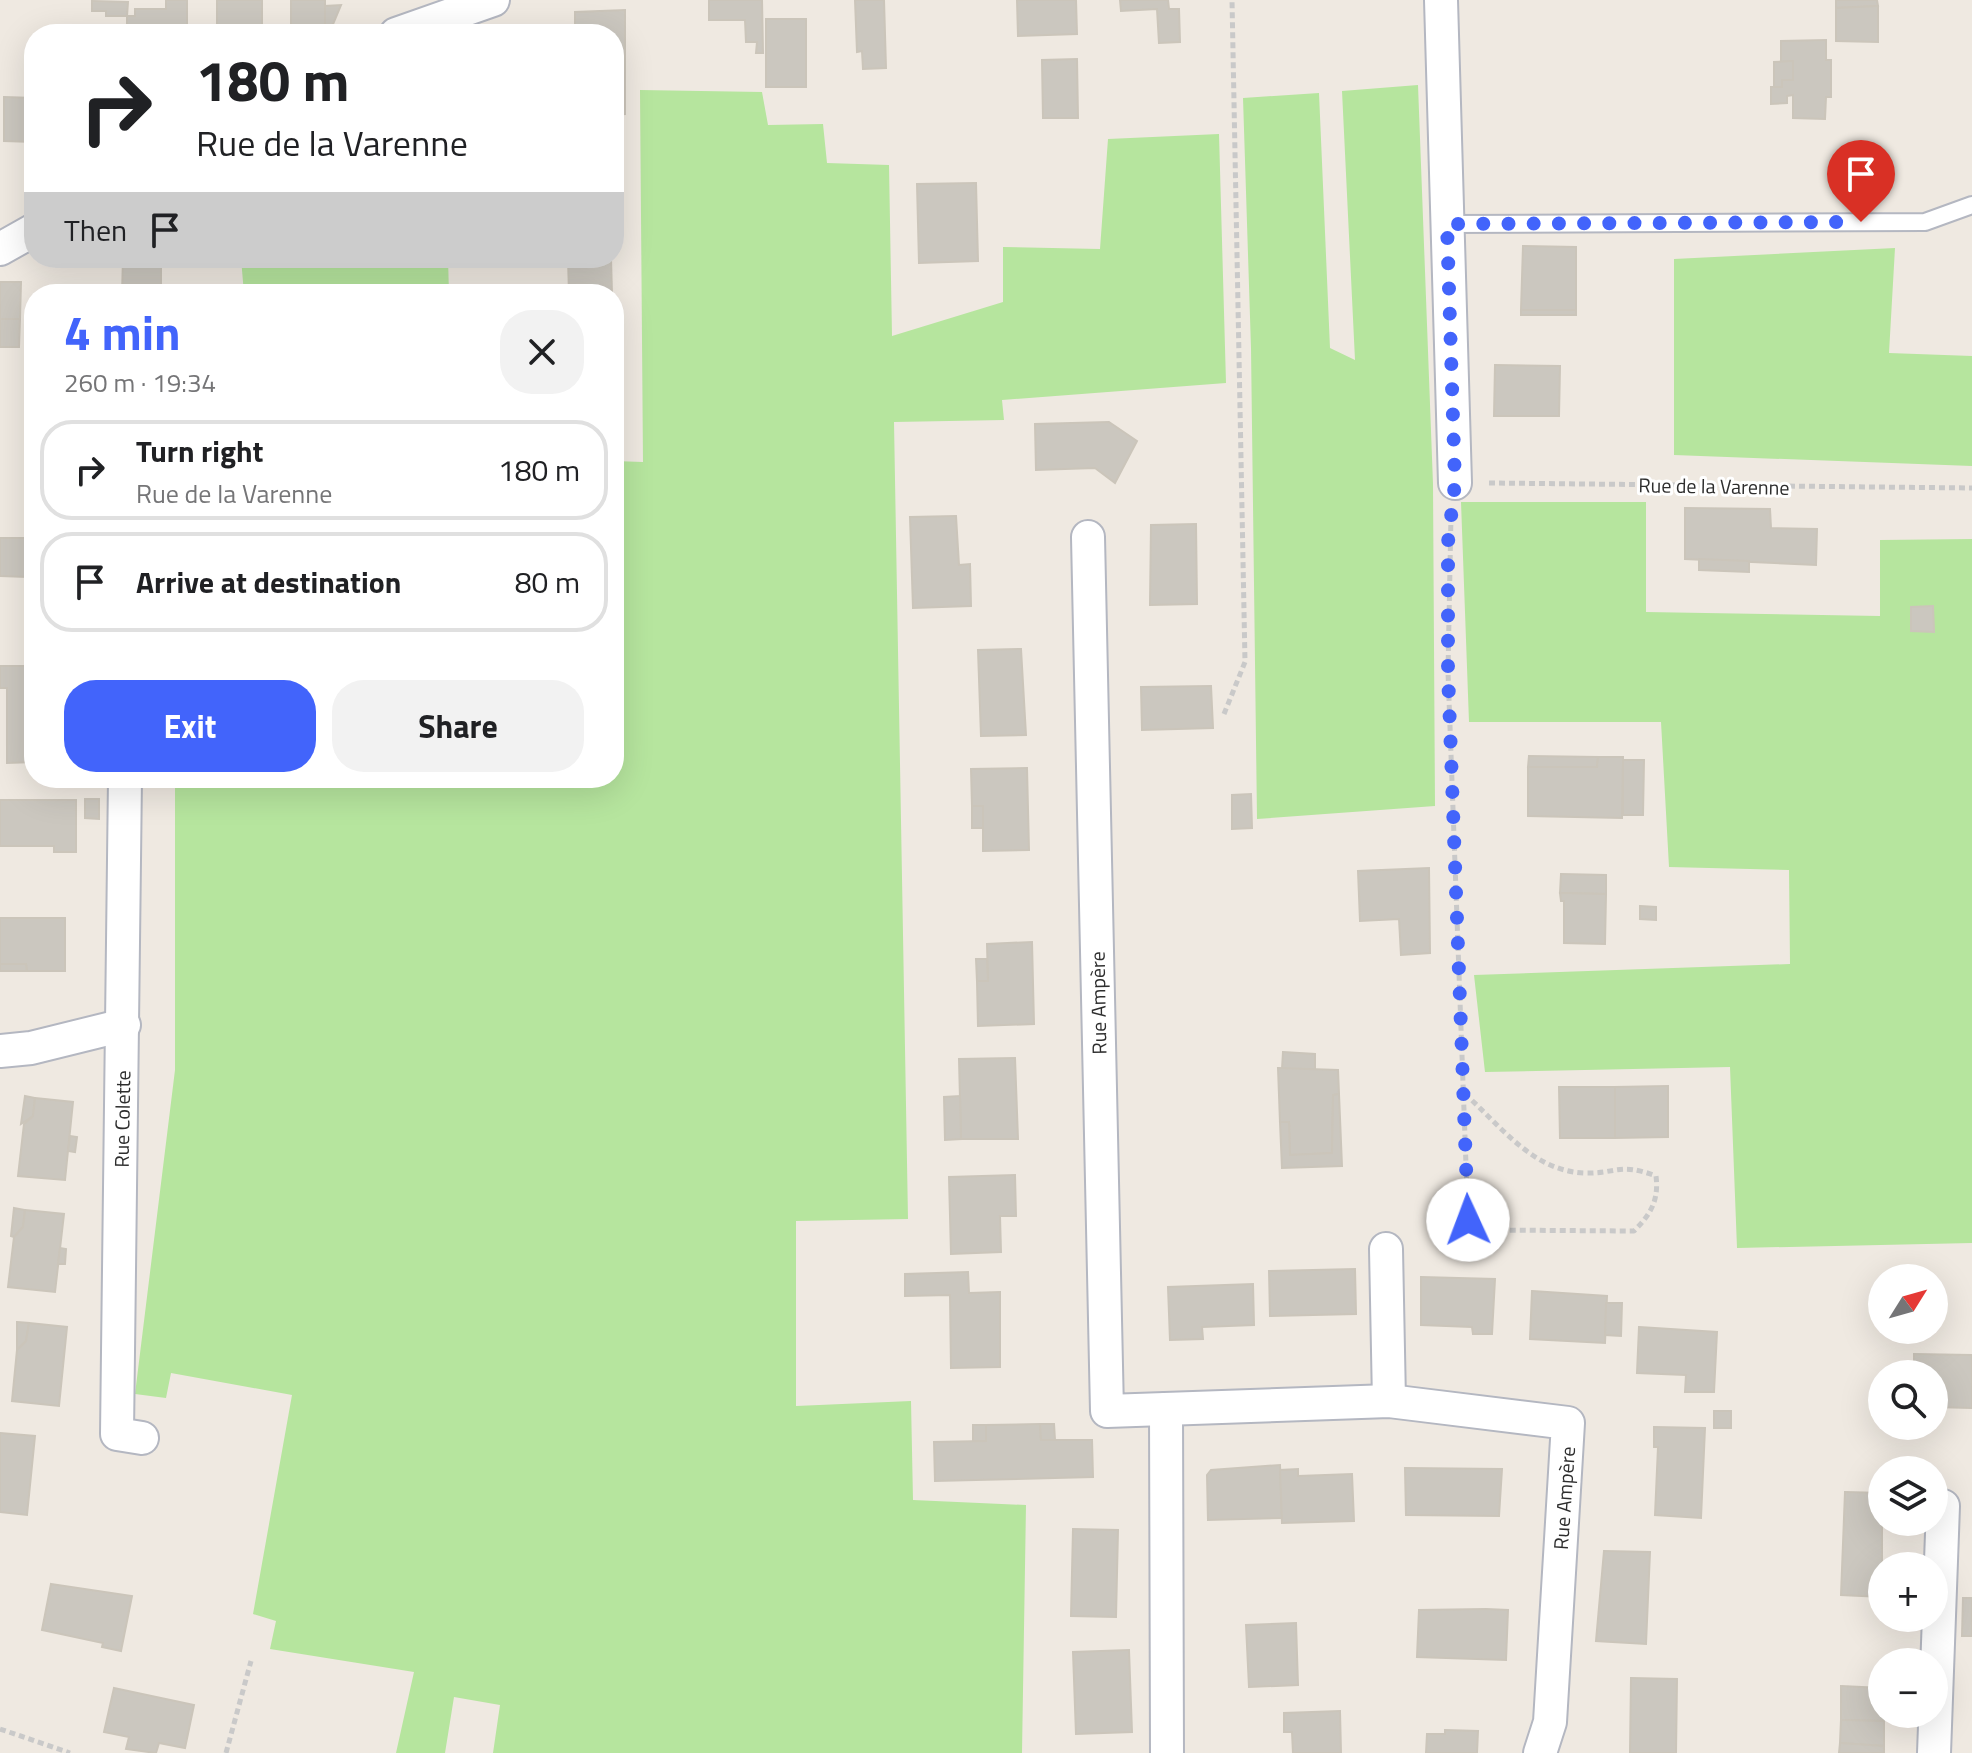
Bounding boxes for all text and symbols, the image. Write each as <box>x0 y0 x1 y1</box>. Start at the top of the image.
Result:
text: 180 m <box>196 38 349 123</box>
icon: right <box>64 56 168 160</box>
text: Rue de la Varenne <box>196 115 468 170</box>
pin <box>1827 140 1895 222</box>
icon: arrive <box>1839 152 1883 196</box>
text: Then <box>64 207 127 253</box>
icon: arrive <box>143 208 187 252</box>
text: 4 min <box>64 296 181 369</box>
button: close <box>500 310 584 394</box>
text: 260 m · 19:34 <box>64 363 216 402</box>
text: Turn right <box>136 428 264 474</box>
text: 180 m <box>498 447 580 493</box>
icon: right <box>68 448 112 492</box>
street label: Rue de la Varenne <box>1638 469 1790 503</box>
text: Rue de la Varenne <box>136 474 332 513</box>
text: Arrive at destination <box>136 559 401 605</box>
text: 80 m <box>515 559 580 605</box>
icon: arrive <box>68 560 112 604</box>
button: Exit <box>64 680 316 772</box>
button: Share <box>332 680 584 772</box>
street label: Rue Ampère <box>1082 951 1114 1055</box>
street label: Rue Colette <box>106 1070 138 1168</box>
position arrow <box>1426 1178 1510 1262</box>
north arrow <box>1868 1264 1948 1344</box>
map controls <box>1868 1264 1948 1728</box>
button: search <box>1868 1360 1948 1440</box>
street label: Rue Ampère <box>1545 1445 1583 1551</box>
button: layers <box>1868 1456 1948 1536</box>
button: + <box>1868 1552 1948 1632</box>
button: − <box>1868 1648 1948 1728</box>

